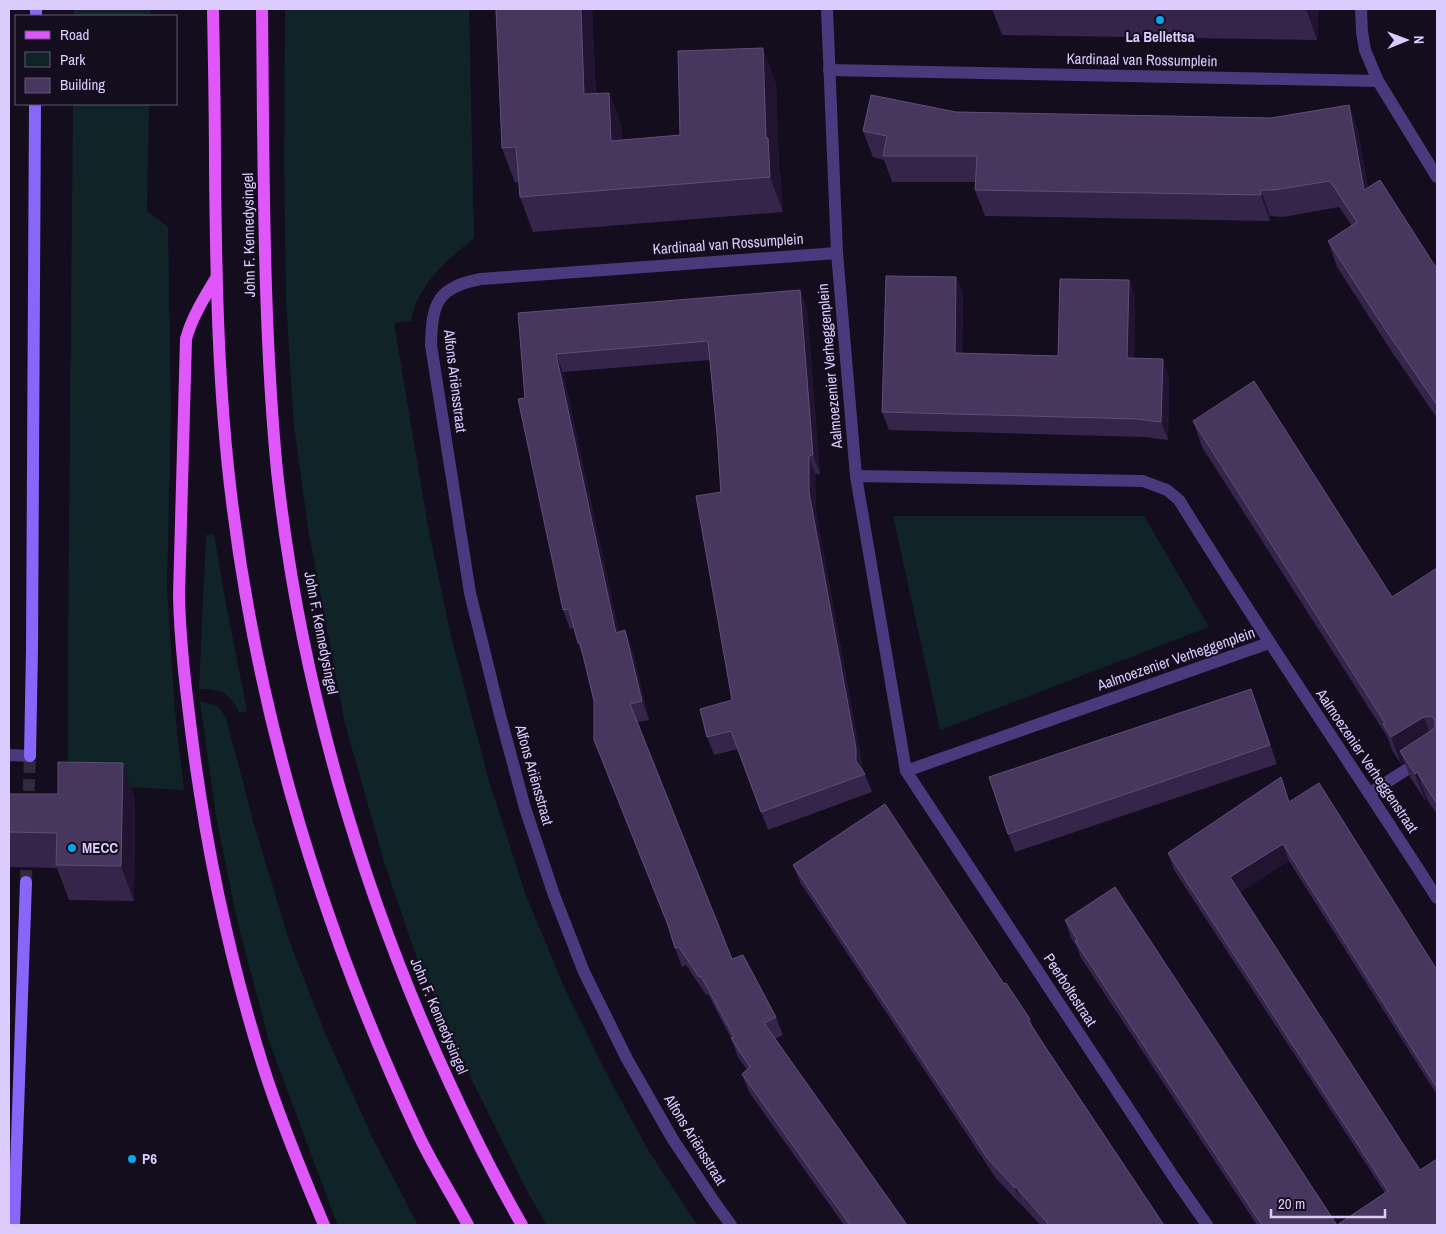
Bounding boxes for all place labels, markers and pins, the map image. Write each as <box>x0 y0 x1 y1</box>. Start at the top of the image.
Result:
marker: La Bellettsa <box>1154 14 1166 26</box>
place label: La Bellettsa <box>1125 26 1195 47</box>
place label: MECC <box>82 837 118 858</box>
marker: MECC <box>66 842 78 854</box>
place label: P6 <box>142 1148 157 1169</box>
marker: P6 <box>126 1153 138 1165</box>

